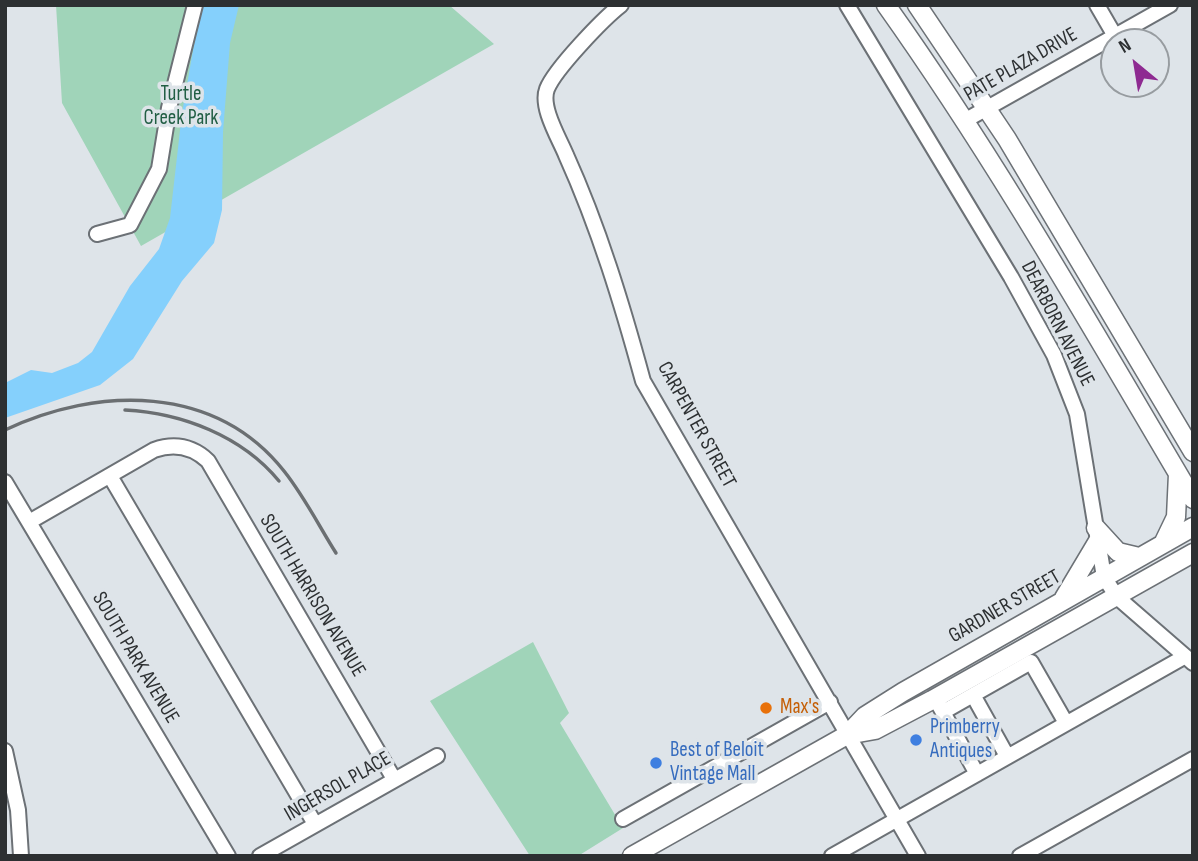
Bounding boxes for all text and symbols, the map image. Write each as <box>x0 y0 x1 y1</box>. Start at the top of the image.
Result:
street label: PATE PLAZA DRIVE <box>960 22 1082 108</box>
north arrow <box>1100 28 1170 98</box>
text: N <box>1115 34 1135 59</box>
park label: Turtle Creek Park <box>144 82 218 132</box>
street label: DEARBORN AVENUE <box>1015 257 1099 391</box>
street label: CARPENTER STREET <box>651 358 741 492</box>
street label: SOUTH HARRISON AVENUE <box>254 510 370 682</box>
street label: GARDNER STREET <box>945 565 1065 649</box>
street label: SOUTH PARK AVENUE <box>86 588 184 728</box>
place label: Max's <box>780 695 819 721</box>
marker: Max's <box>758 700 774 716</box>
place label: Primberry Antiques <box>930 715 1000 765</box>
marker: Primberry Antiques <box>908 732 924 748</box>
place label: Best of Beloit Vintage Mall <box>670 738 764 788</box>
street label: INGERSOL PLACE <box>280 746 396 828</box>
marker: Best of Beloit Vintage Mall <box>648 755 664 771</box>

